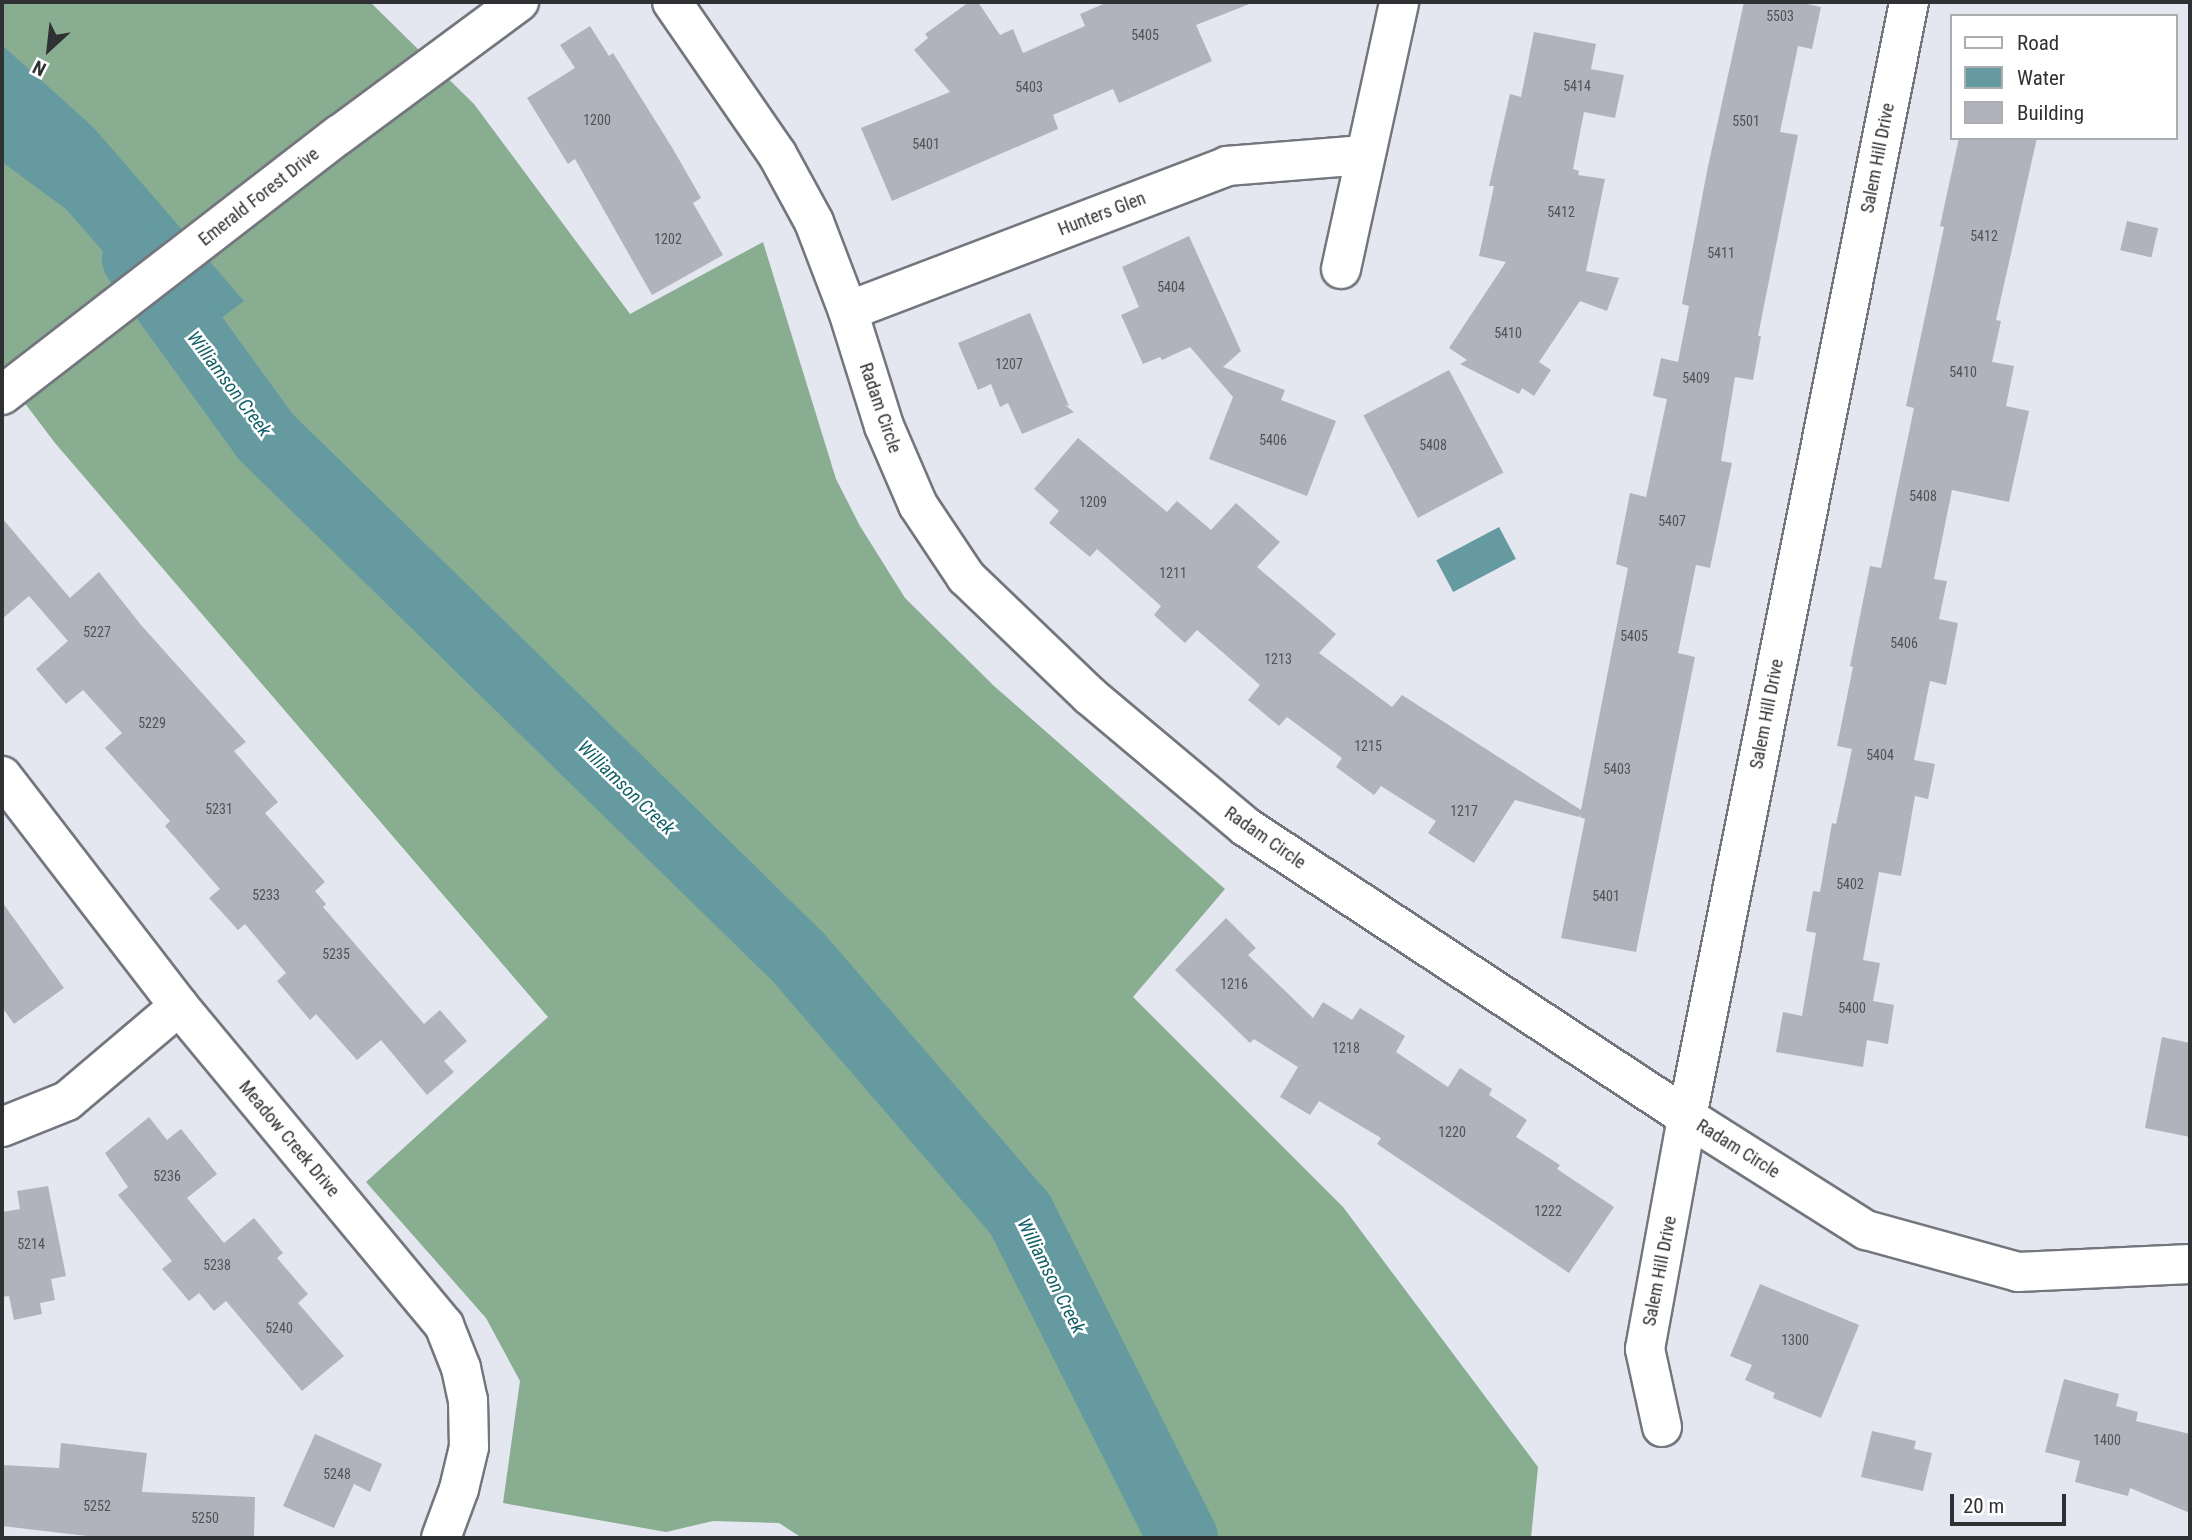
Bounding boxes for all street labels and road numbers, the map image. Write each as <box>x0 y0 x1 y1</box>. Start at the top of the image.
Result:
street label: Salem Hill Drive <box>1857 101 1899 215</box>
street label: Emerald Forest Drive <box>195 143 323 251</box>
street label: Hunters Glen <box>1055 187 1149 241</box>
street label: Radam Circle <box>854 360 906 456</box>
street label: Salem Hill Drive <box>1746 657 1788 771</box>
street label: Radam Circle <box>1220 802 1310 874</box>
street label: Meadow Creek Drive <box>234 1077 344 1201</box>
street label: Radam Circle <box>1692 1115 1784 1183</box>
street label: Salem Hill Drive <box>1639 1214 1681 1328</box>

